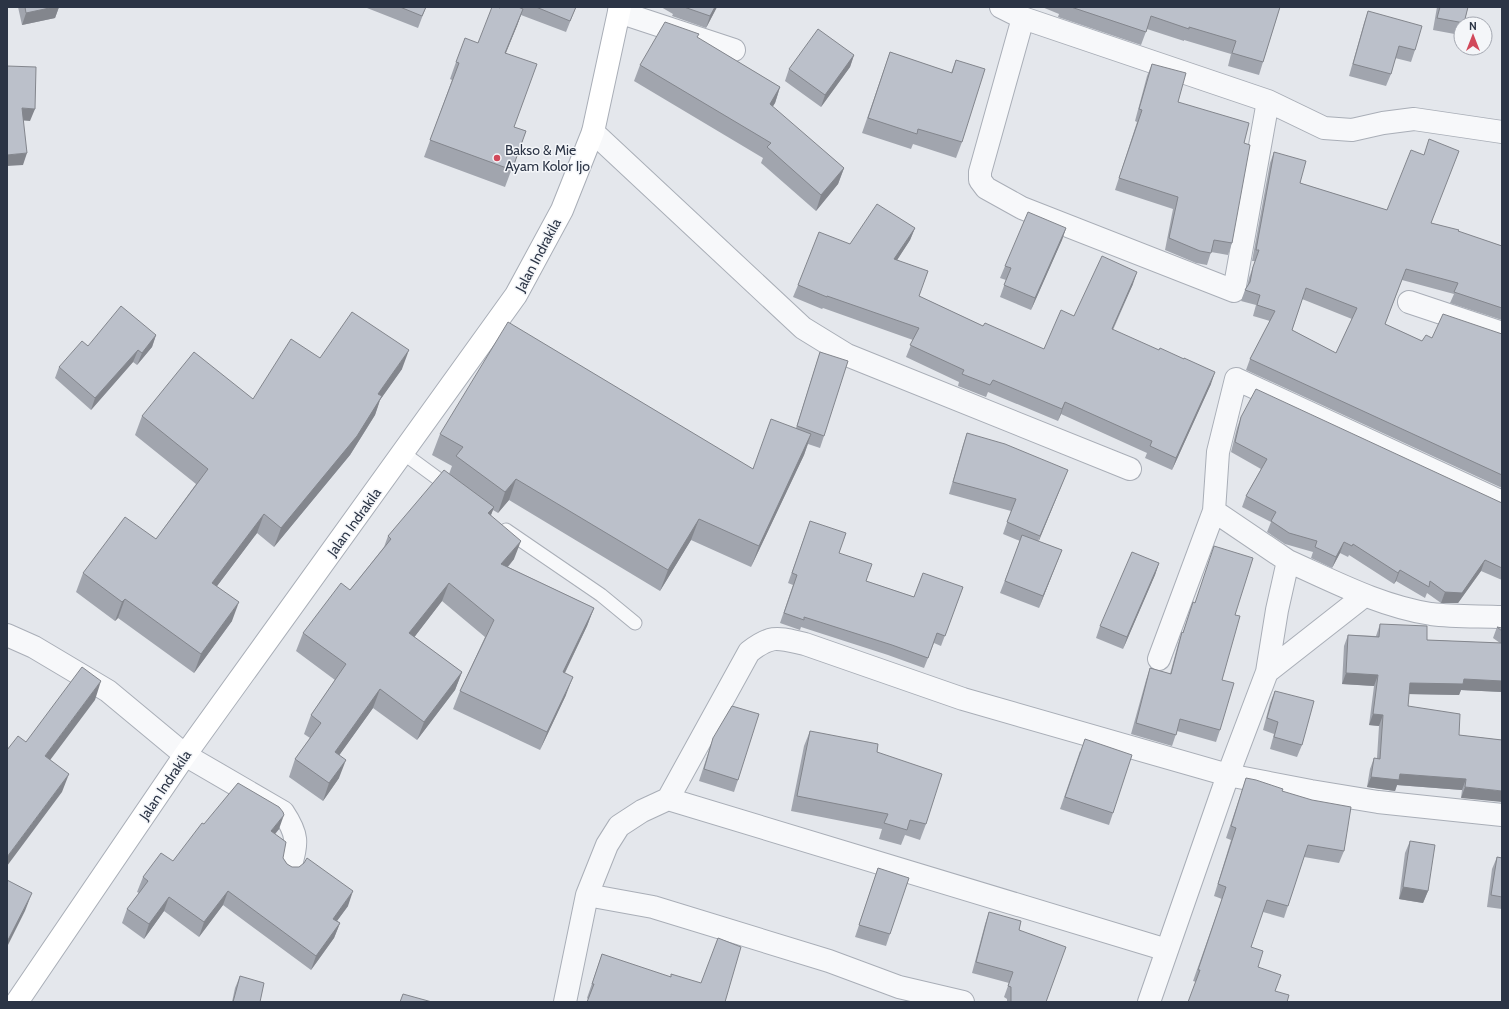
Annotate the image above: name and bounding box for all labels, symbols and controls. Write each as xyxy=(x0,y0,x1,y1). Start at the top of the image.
north arrow xyxy=(1453,16,1493,56)
text: N xyxy=(1469,19,1477,33)
place label: Bakso & Mie Ayam Kolor Ijo xyxy=(505,141,590,175)
marker: Bakso & Mie Ayam Kolor Ijo xyxy=(492,153,502,163)
street label: Jalan Indrakila xyxy=(511,215,565,296)
street label: Jalan Indrakila xyxy=(322,484,385,561)
street label: Jalan Indrakila xyxy=(134,746,195,824)

